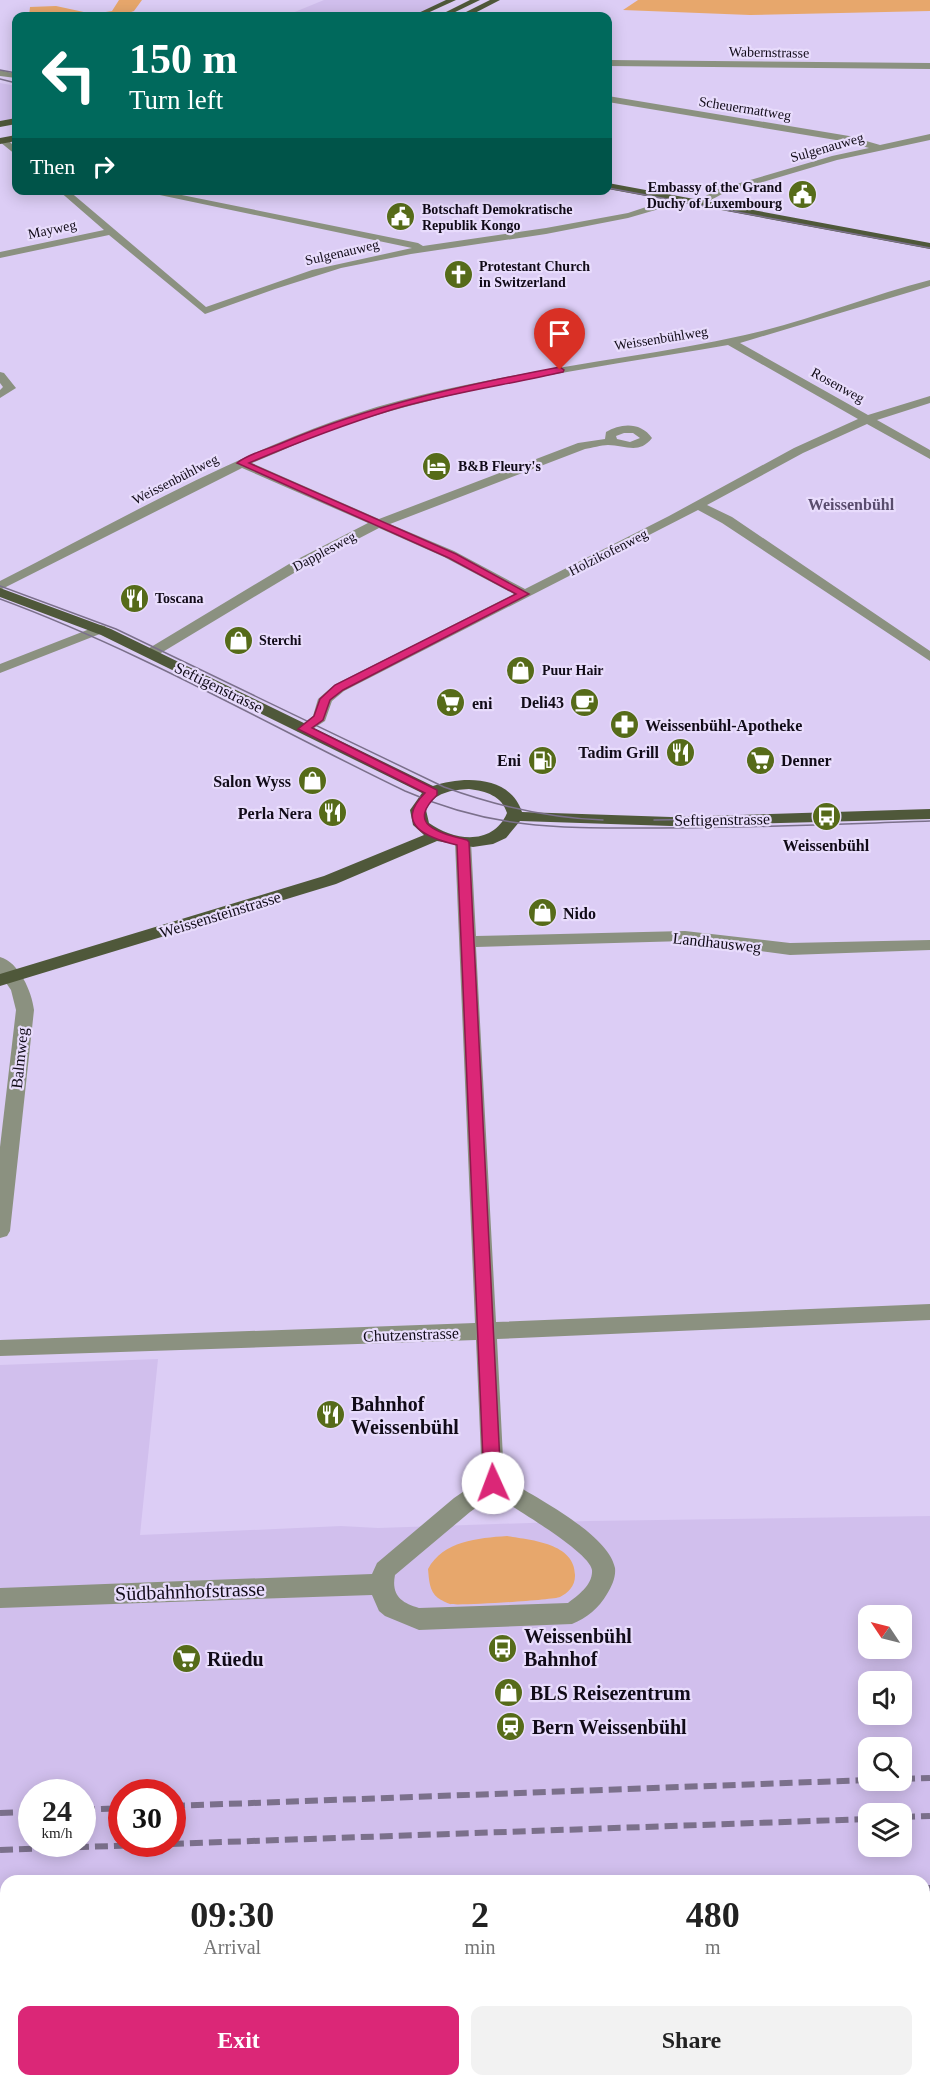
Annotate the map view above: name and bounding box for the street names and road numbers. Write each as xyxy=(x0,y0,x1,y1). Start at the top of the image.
street label: Wabernstrasse xyxy=(729,44,809,61)
street label: Scheuermattweg xyxy=(698,94,792,123)
street label: Sulgenauweg xyxy=(789,130,865,165)
street label: Mayweg xyxy=(27,217,78,242)
street label: Sulgenauweg xyxy=(304,237,381,268)
street label: Weissenbühlweg xyxy=(613,324,709,353)
street label: Rosenweg xyxy=(809,365,867,406)
street label: Weissenbühlweg xyxy=(130,451,221,508)
street label: Holzikofenweg xyxy=(566,526,650,579)
street label: Dapplesweg xyxy=(290,529,358,574)
street label: Seftigenstrasse xyxy=(171,659,266,717)
street label: Seftigenstrasse xyxy=(674,810,770,830)
street label: Weissensteinstrasse xyxy=(158,888,283,941)
street label: Landhausweg xyxy=(672,929,762,957)
street label: Balmweg xyxy=(8,1027,32,1090)
street label: Chutzenstrasse xyxy=(363,1324,459,1345)
street label: Südbahnhofstrasse xyxy=(115,1577,265,1605)

